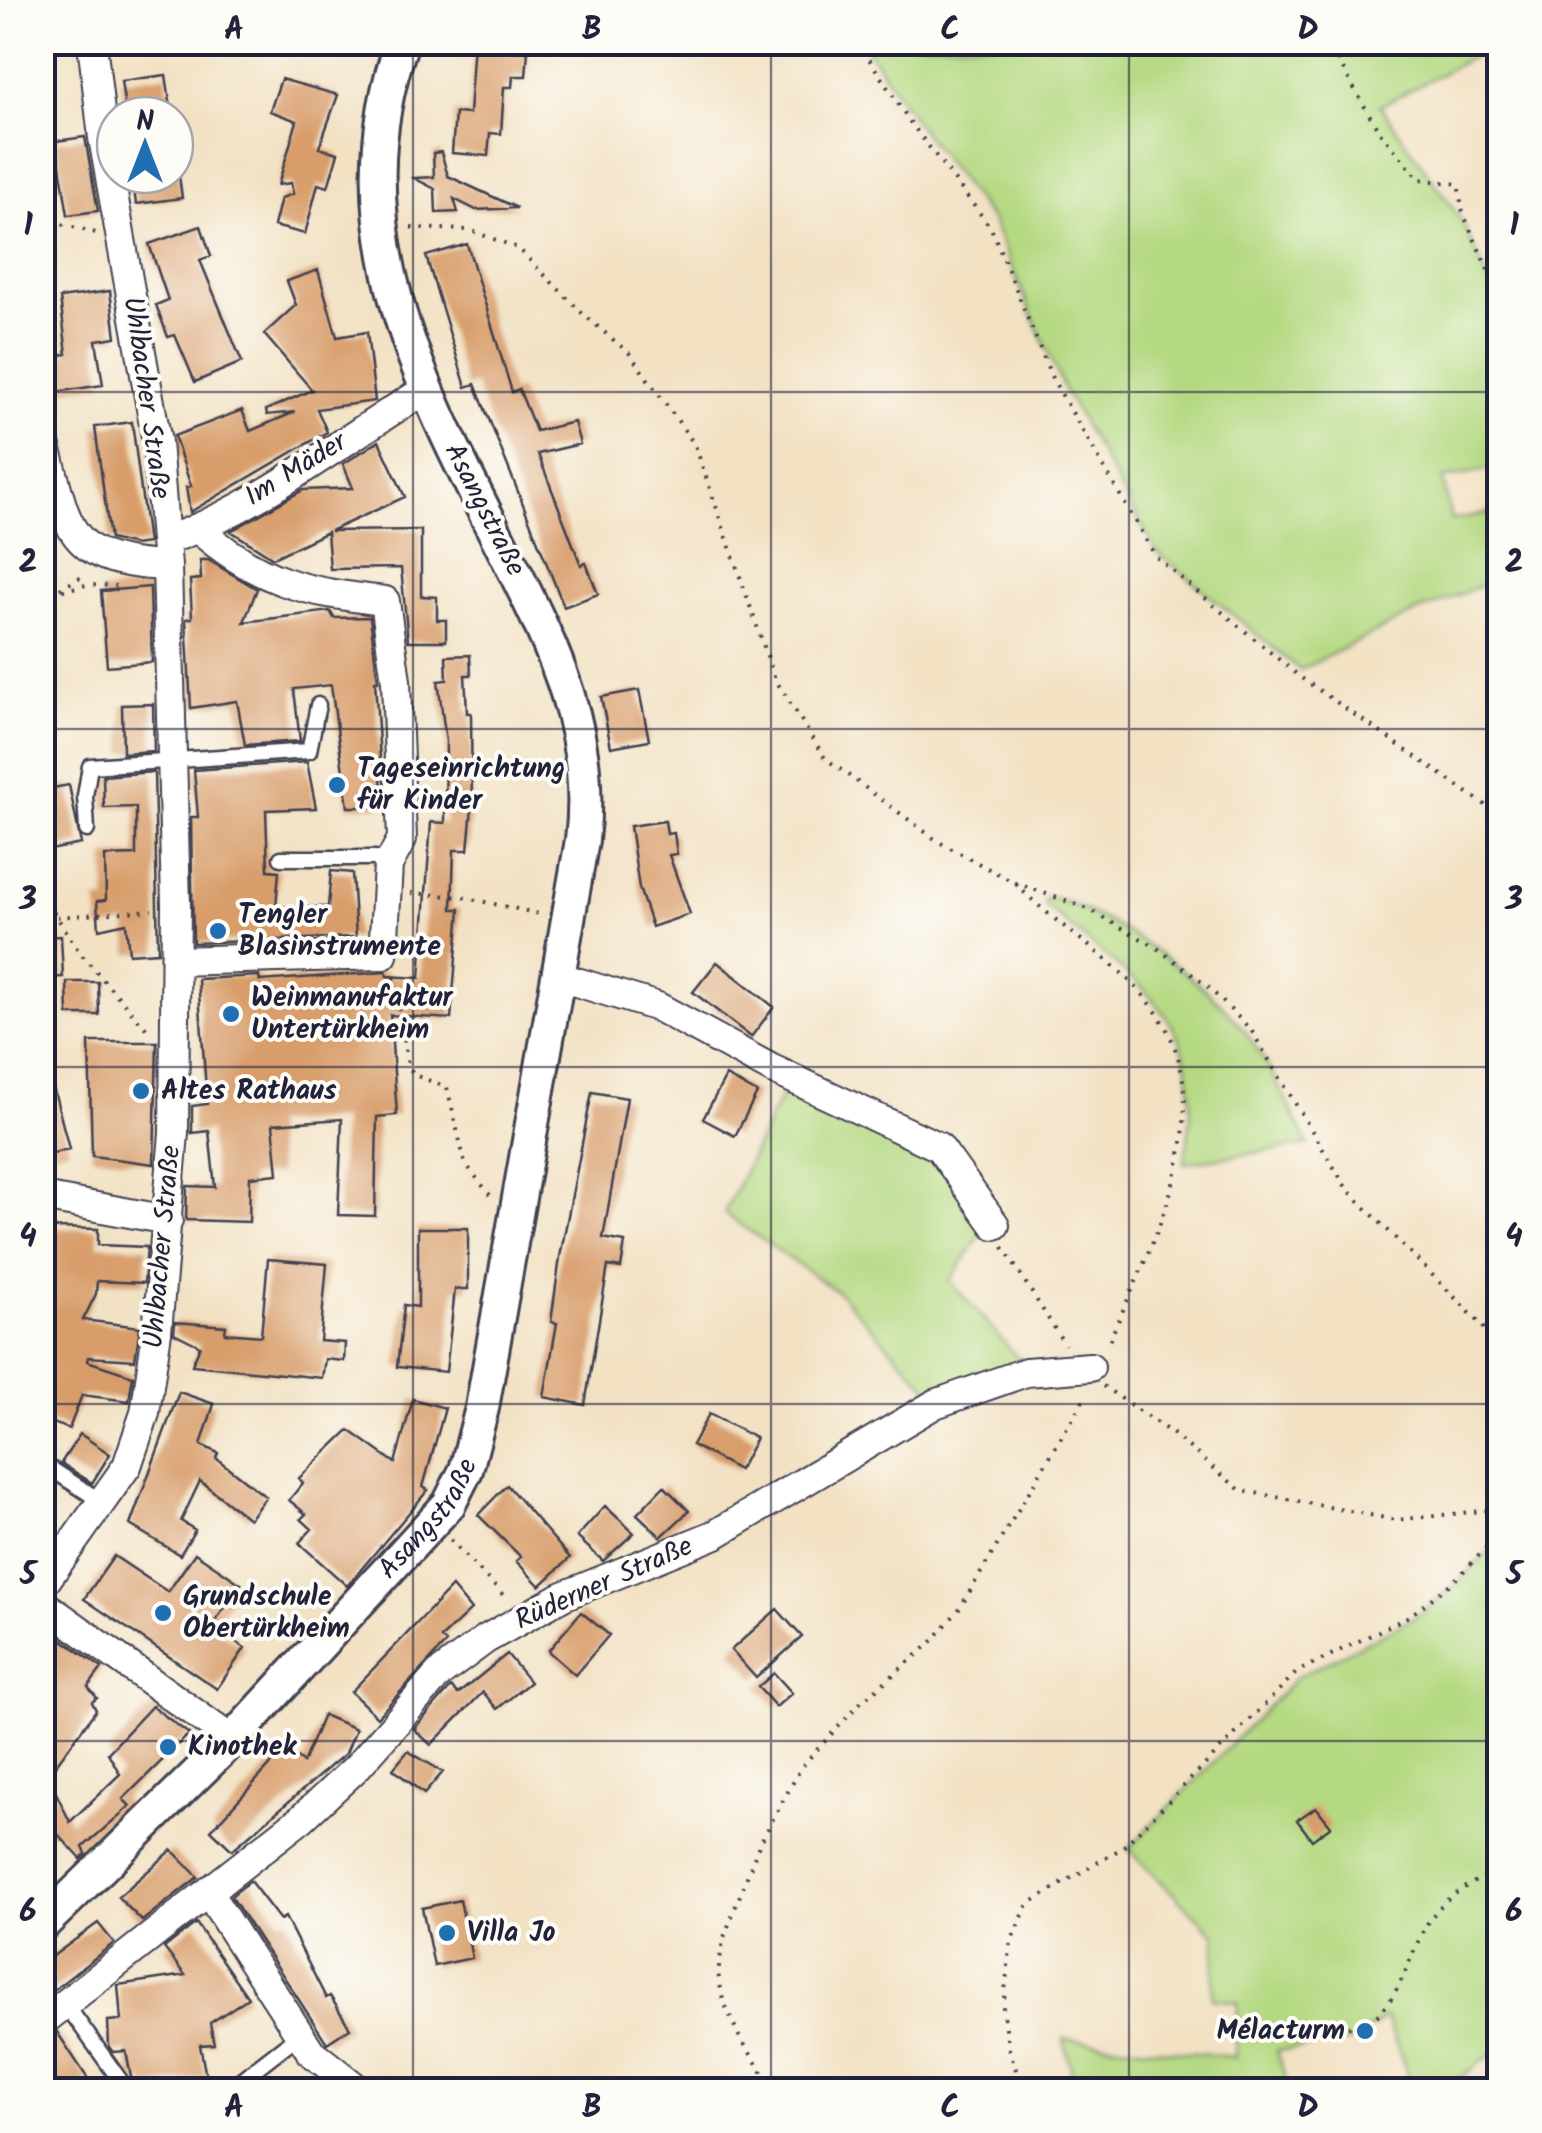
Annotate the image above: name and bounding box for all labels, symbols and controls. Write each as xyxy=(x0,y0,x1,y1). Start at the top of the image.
text: A xyxy=(224,5,244,56)
text: B xyxy=(582,5,602,56)
text: C xyxy=(940,5,960,56)
text: D xyxy=(1297,5,1319,56)
north arrow xyxy=(95,95,195,195)
text: N xyxy=(136,100,154,145)
text: 1 xyxy=(23,201,33,252)
text: 1 xyxy=(1509,201,1519,252)
street label: Uhlbacher Straße xyxy=(110,294,183,503)
street label: Im Mäder xyxy=(236,420,357,519)
street label: Asangstraße xyxy=(431,435,537,585)
text: 2 xyxy=(19,538,37,589)
text: 2 xyxy=(1505,538,1523,589)
place label: Tageseinrichtung für Kinder xyxy=(357,747,565,824)
marker: Tageseinrichtung für Kinder xyxy=(326,774,348,796)
text: 3 xyxy=(18,875,37,926)
text: 3 xyxy=(1504,875,1523,926)
place label: Tengler Blasinstrumente xyxy=(238,893,441,970)
marker: Tengler Blasinstrumente xyxy=(207,920,229,942)
place label: Weinmanufaktur Untertürkheim xyxy=(251,976,454,1053)
marker: Weinmanufaktur Untertürkheim xyxy=(220,1003,242,1025)
place label: Altes Rathaus xyxy=(161,1069,337,1114)
marker: Altes Rathaus xyxy=(130,1080,152,1102)
street label: Uhlbacher Straße xyxy=(132,1143,194,1351)
text: 4 xyxy=(19,1212,37,1263)
text: 4 xyxy=(1505,1212,1523,1263)
street label: Asangstraße xyxy=(367,1454,491,1590)
street label: Rüderner Straße xyxy=(508,1525,701,1643)
text: 5 xyxy=(19,1550,39,1601)
text: 5 xyxy=(1505,1550,1525,1601)
place label: Grundschule Obertürkheim xyxy=(183,1575,350,1652)
marker: Grundschule Obertürkheim xyxy=(152,1602,174,1624)
place label: Kinothek xyxy=(188,1725,297,1770)
marker: Kinothek xyxy=(157,1736,179,1758)
text: 6 xyxy=(19,1887,37,1938)
text: 6 xyxy=(1505,1887,1523,1938)
place label: Villa Jo xyxy=(467,1911,556,1956)
marker: Villa Jo xyxy=(436,1922,458,1944)
place label: Mélacturm xyxy=(1216,2009,1345,2054)
marker: Mélacturm xyxy=(1354,2020,1376,2042)
text: A xyxy=(224,2083,244,2133)
text: B xyxy=(582,2083,602,2133)
text: C xyxy=(940,2083,960,2133)
text: D xyxy=(1297,2083,1319,2133)

